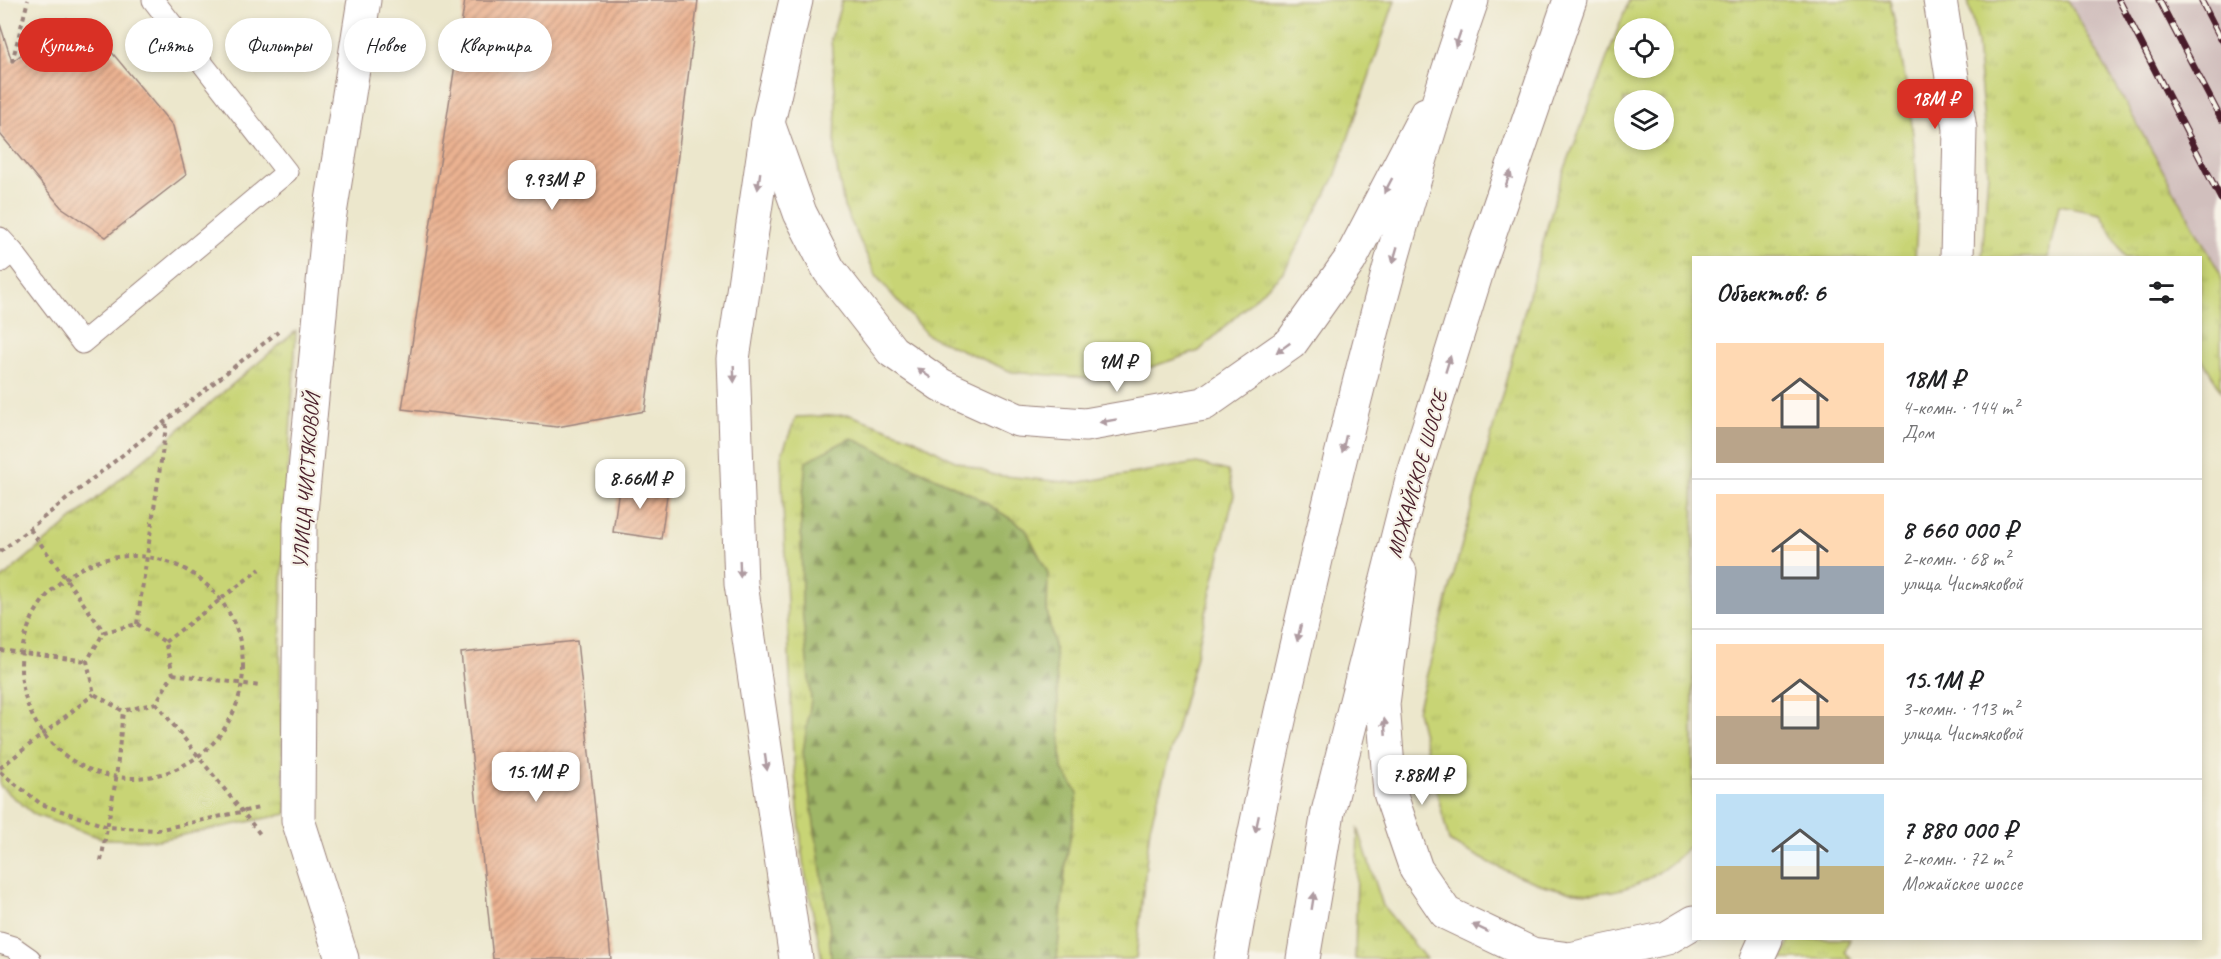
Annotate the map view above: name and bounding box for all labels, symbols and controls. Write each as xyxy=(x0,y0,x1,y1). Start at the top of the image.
chip: Купить xyxy=(18,18,113,72)
chip: Снять xyxy=(125,18,213,72)
chip: Фильтры xyxy=(225,18,332,72)
chip: Новое xyxy=(344,18,426,72)
chip: Квартира xyxy=(438,18,552,72)
map controls xyxy=(1614,18,1674,150)
button: locate xyxy=(1614,18,1674,78)
one-way arrow xyxy=(1453,30,1463,48)
pin: 18M ₽ xyxy=(1893,79,1977,130)
text: 18M ₽ xyxy=(1911,86,1959,111)
button: layers xyxy=(1614,90,1674,150)
pin: 9.93M ₽ xyxy=(497,160,607,211)
text: 9.93M ₽ xyxy=(522,167,582,192)
one-way arrow xyxy=(1504,170,1514,188)
one-way arrow xyxy=(755,171,764,190)
one-way arrow xyxy=(1384,177,1393,194)
one-way arrow xyxy=(1390,247,1399,265)
text: Объектов: 6 xyxy=(1716,276,1825,309)
icon: filters xyxy=(2145,276,2178,309)
pin: 9M ₽ xyxy=(1081,342,1153,393)
one-way arrow xyxy=(1276,342,1291,354)
text: 9M ₽ xyxy=(1098,349,1136,374)
one-way arrow xyxy=(1444,355,1453,373)
text: 18M ₽ xyxy=(1902,362,1964,395)
one-way arrow xyxy=(729,364,738,383)
one-way arrow xyxy=(917,367,933,379)
icon: home xyxy=(1764,367,1836,439)
street label: МОЖАЙСКОЕ ШОССЕ xyxy=(1381,385,1454,561)
street label: УЛИЦА ЧИСТЯКОВОЙ xyxy=(287,389,325,570)
text: 4-комн. · 144 m² xyxy=(1902,395,2019,420)
one-way arrow xyxy=(1098,417,1117,426)
text: Дом xyxy=(1902,420,1934,445)
one-way arrow xyxy=(1338,434,1348,453)
pin: 8.66M ₽ xyxy=(585,459,695,510)
text: 8.66M ₽ xyxy=(609,466,671,491)
text: 8 660 000 ₽ xyxy=(1902,513,2017,546)
icon: home xyxy=(1764,518,1836,590)
text: 2-комн. · 68 m² xyxy=(1902,546,2010,571)
one-way arrow xyxy=(736,559,745,578)
text: улица Чистяковой xyxy=(1902,571,2023,596)
one-way arrow xyxy=(1293,624,1303,643)
text: 15.1M ₽ xyxy=(1902,663,1981,696)
icon: home xyxy=(1764,668,1836,740)
text: 3-комн. · 113 m² xyxy=(1902,696,2019,721)
one-way arrow xyxy=(1380,717,1390,736)
text: улица Чистяковой xyxy=(1902,721,2023,746)
pin: 15.1M ₽ xyxy=(481,752,591,803)
one-way arrow xyxy=(761,753,770,772)
pin: 7.88M ₽ xyxy=(1367,755,1477,806)
text: 15.1M ₽ xyxy=(506,759,566,784)
text: 7.88M ₽ xyxy=(1392,762,1452,787)
text: 7 880 000 ₽ xyxy=(1902,813,2016,846)
one-way arrow xyxy=(1252,815,1261,834)
icon: home xyxy=(1764,818,1836,890)
text: 2-комн. · 72 m² xyxy=(1902,846,2010,871)
text: Можайское шоссе xyxy=(1902,871,2022,896)
one-way arrow xyxy=(1308,892,1317,911)
one-way arrow xyxy=(1471,924,1488,933)

